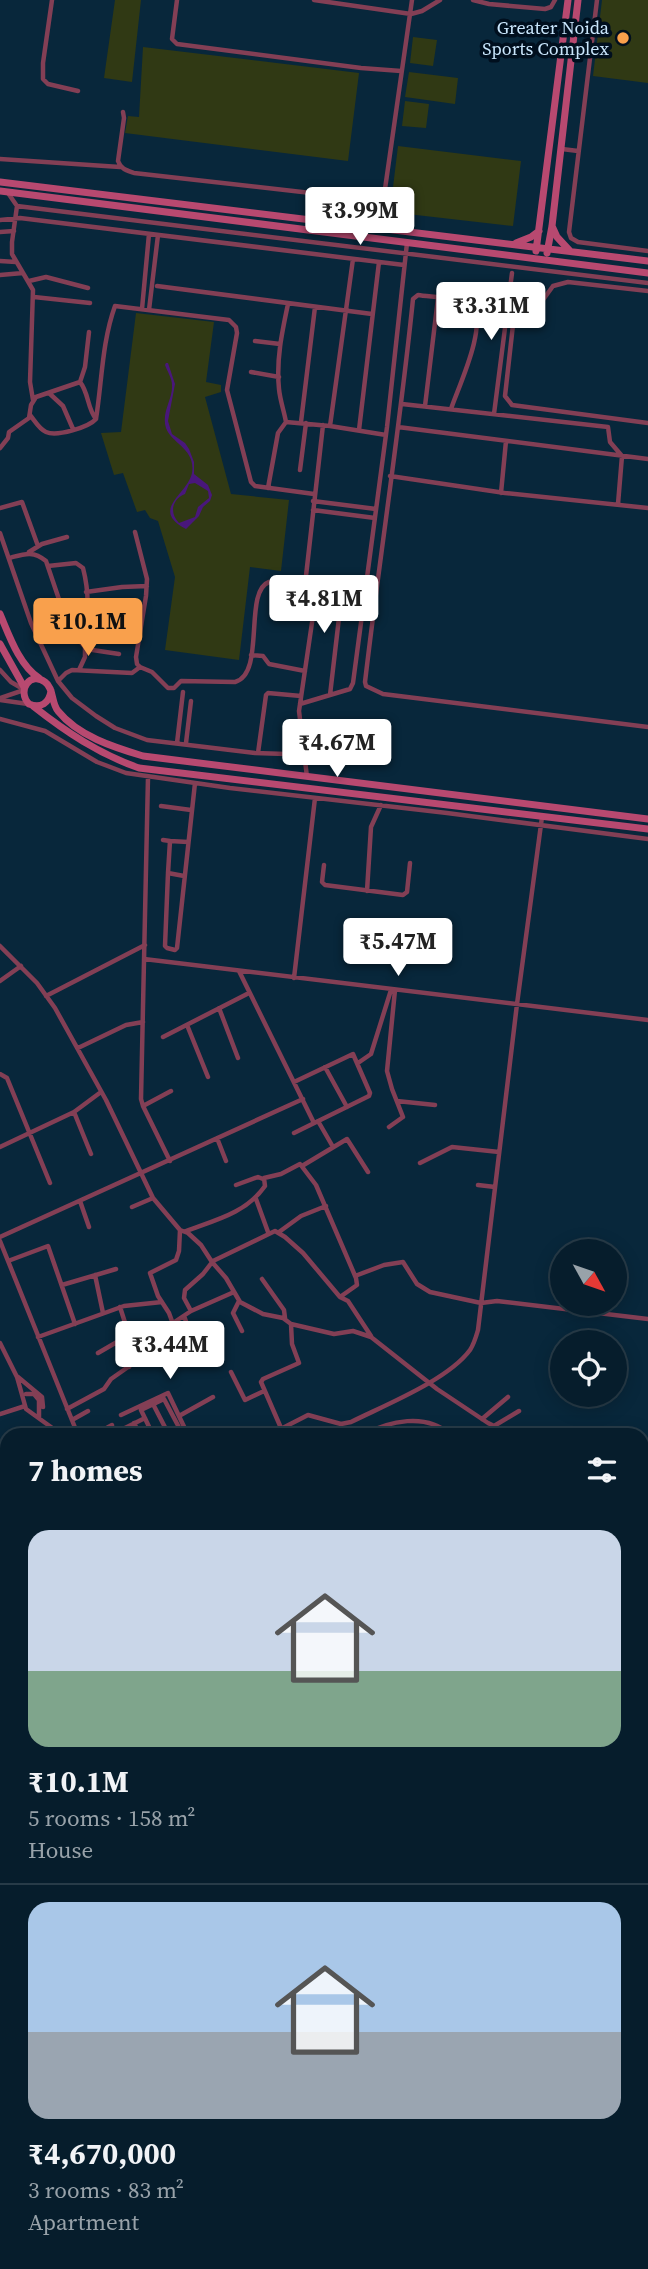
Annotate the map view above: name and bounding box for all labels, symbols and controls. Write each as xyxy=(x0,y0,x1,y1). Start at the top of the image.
place label: Greater Noida Sports Complex xyxy=(482,15,610,61)
marker: Greater Noida Sports Complex xyxy=(615,30,631,46)
pin: ₹3.99M xyxy=(303,188,417,247)
text: ₹3.99M xyxy=(321,194,399,226)
pin: ₹3.31M xyxy=(434,282,548,342)
text: ₹3.31M xyxy=(452,289,530,321)
pin: ₹4.81M xyxy=(267,576,381,635)
text: ₹4.81M xyxy=(285,582,363,614)
pin: ₹10.1M xyxy=(31,598,145,658)
text: ₹10.1M xyxy=(49,605,127,637)
pin: ₹4.67M xyxy=(280,720,394,779)
text: ₹4.67M xyxy=(298,726,376,758)
pin: ₹5.47M xyxy=(341,918,455,978)
text: ₹5.47M xyxy=(359,925,437,957)
north arrow xyxy=(550,1239,626,1316)
map controls xyxy=(550,1239,627,1407)
pin: ₹3.44M xyxy=(113,1322,227,1381)
text: ₹3.44M xyxy=(131,1328,209,1360)
button: locate xyxy=(550,1330,627,1407)
text: 7 homes xyxy=(28,1450,143,1491)
icon: filters xyxy=(583,1451,621,1489)
icon: home xyxy=(262,1575,388,1701)
text: ₹10.1M xyxy=(28,1761,129,1802)
text: 5 rooms · 158 m² xyxy=(28,1802,195,1834)
text: House xyxy=(28,1834,93,1866)
icon: home xyxy=(262,1947,388,2073)
text: ₹4,670,000 xyxy=(28,2133,176,2174)
text: 3 rooms · 83 m² xyxy=(28,2174,184,2206)
text: Apartment xyxy=(28,2206,139,2238)

